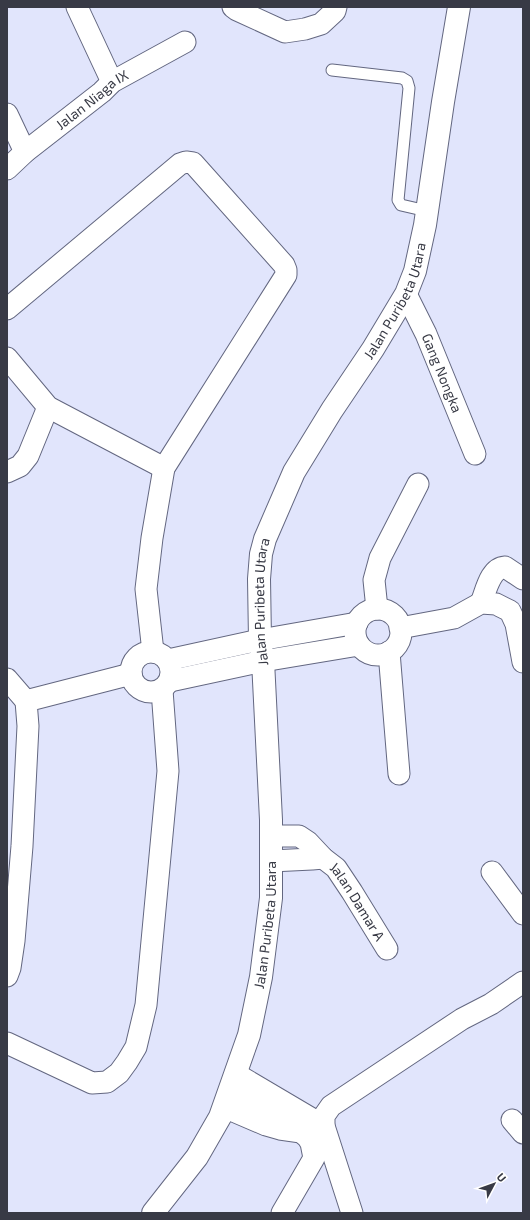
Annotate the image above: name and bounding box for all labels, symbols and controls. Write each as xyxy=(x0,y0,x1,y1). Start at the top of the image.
street label: Jalan Niaga IX xyxy=(52,66,131,133)
street label: Jalan Puribeta Utara xyxy=(360,241,429,362)
street label: Gang Nongka xyxy=(419,331,466,415)
street label: Jalan Puribeta Utara xyxy=(250,536,273,666)
street label: Jalan Damar A xyxy=(327,858,389,944)
street label: Jalan Puribeta Utara xyxy=(250,861,279,990)
north arrow xyxy=(474,1164,514,1204)
text: U xyxy=(495,1170,509,1184)

